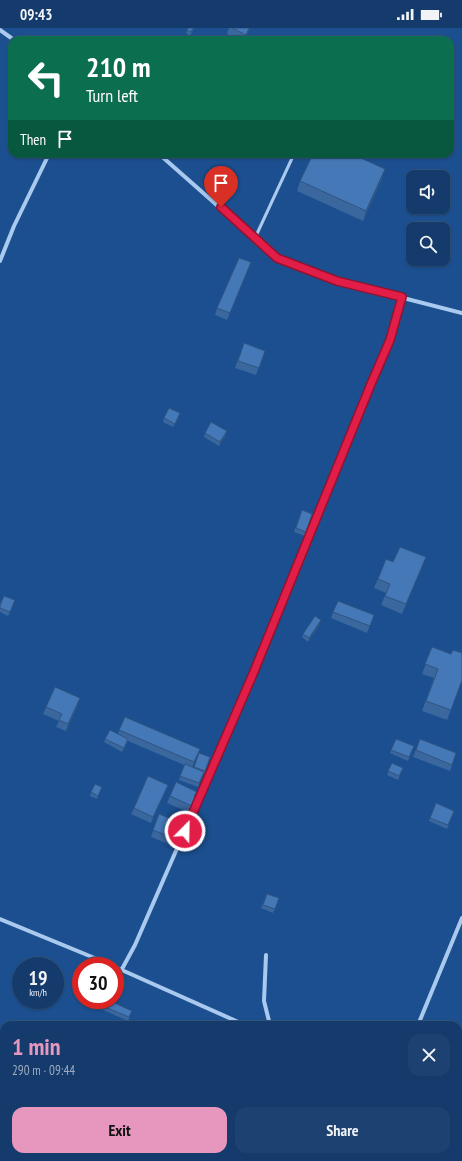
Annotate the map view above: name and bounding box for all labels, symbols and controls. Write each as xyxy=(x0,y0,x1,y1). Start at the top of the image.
text: 09:43 xyxy=(20,5,52,24)
text: 210 m xyxy=(86,48,150,85)
icon: left xyxy=(20,52,72,104)
text: Turn left xyxy=(86,84,138,107)
icon: arrive xyxy=(54,128,76,150)
text: Then xyxy=(20,130,46,149)
pin xyxy=(204,166,238,207)
map controls xyxy=(406,170,450,266)
button: sound xyxy=(406,170,450,214)
icon: arrive xyxy=(210,172,232,194)
button: search xyxy=(406,222,450,266)
position arrow xyxy=(164,810,206,852)
speed limit sign: 30 xyxy=(72,957,124,1009)
text: 19 xyxy=(28,965,48,991)
text: km/h xyxy=(29,986,47,999)
text: 1 min xyxy=(12,1031,60,1062)
button: close xyxy=(408,1034,450,1076)
text: 290 m · 09:44 xyxy=(12,1062,75,1079)
button: Exit xyxy=(12,1107,227,1153)
button: Share xyxy=(235,1107,450,1153)

